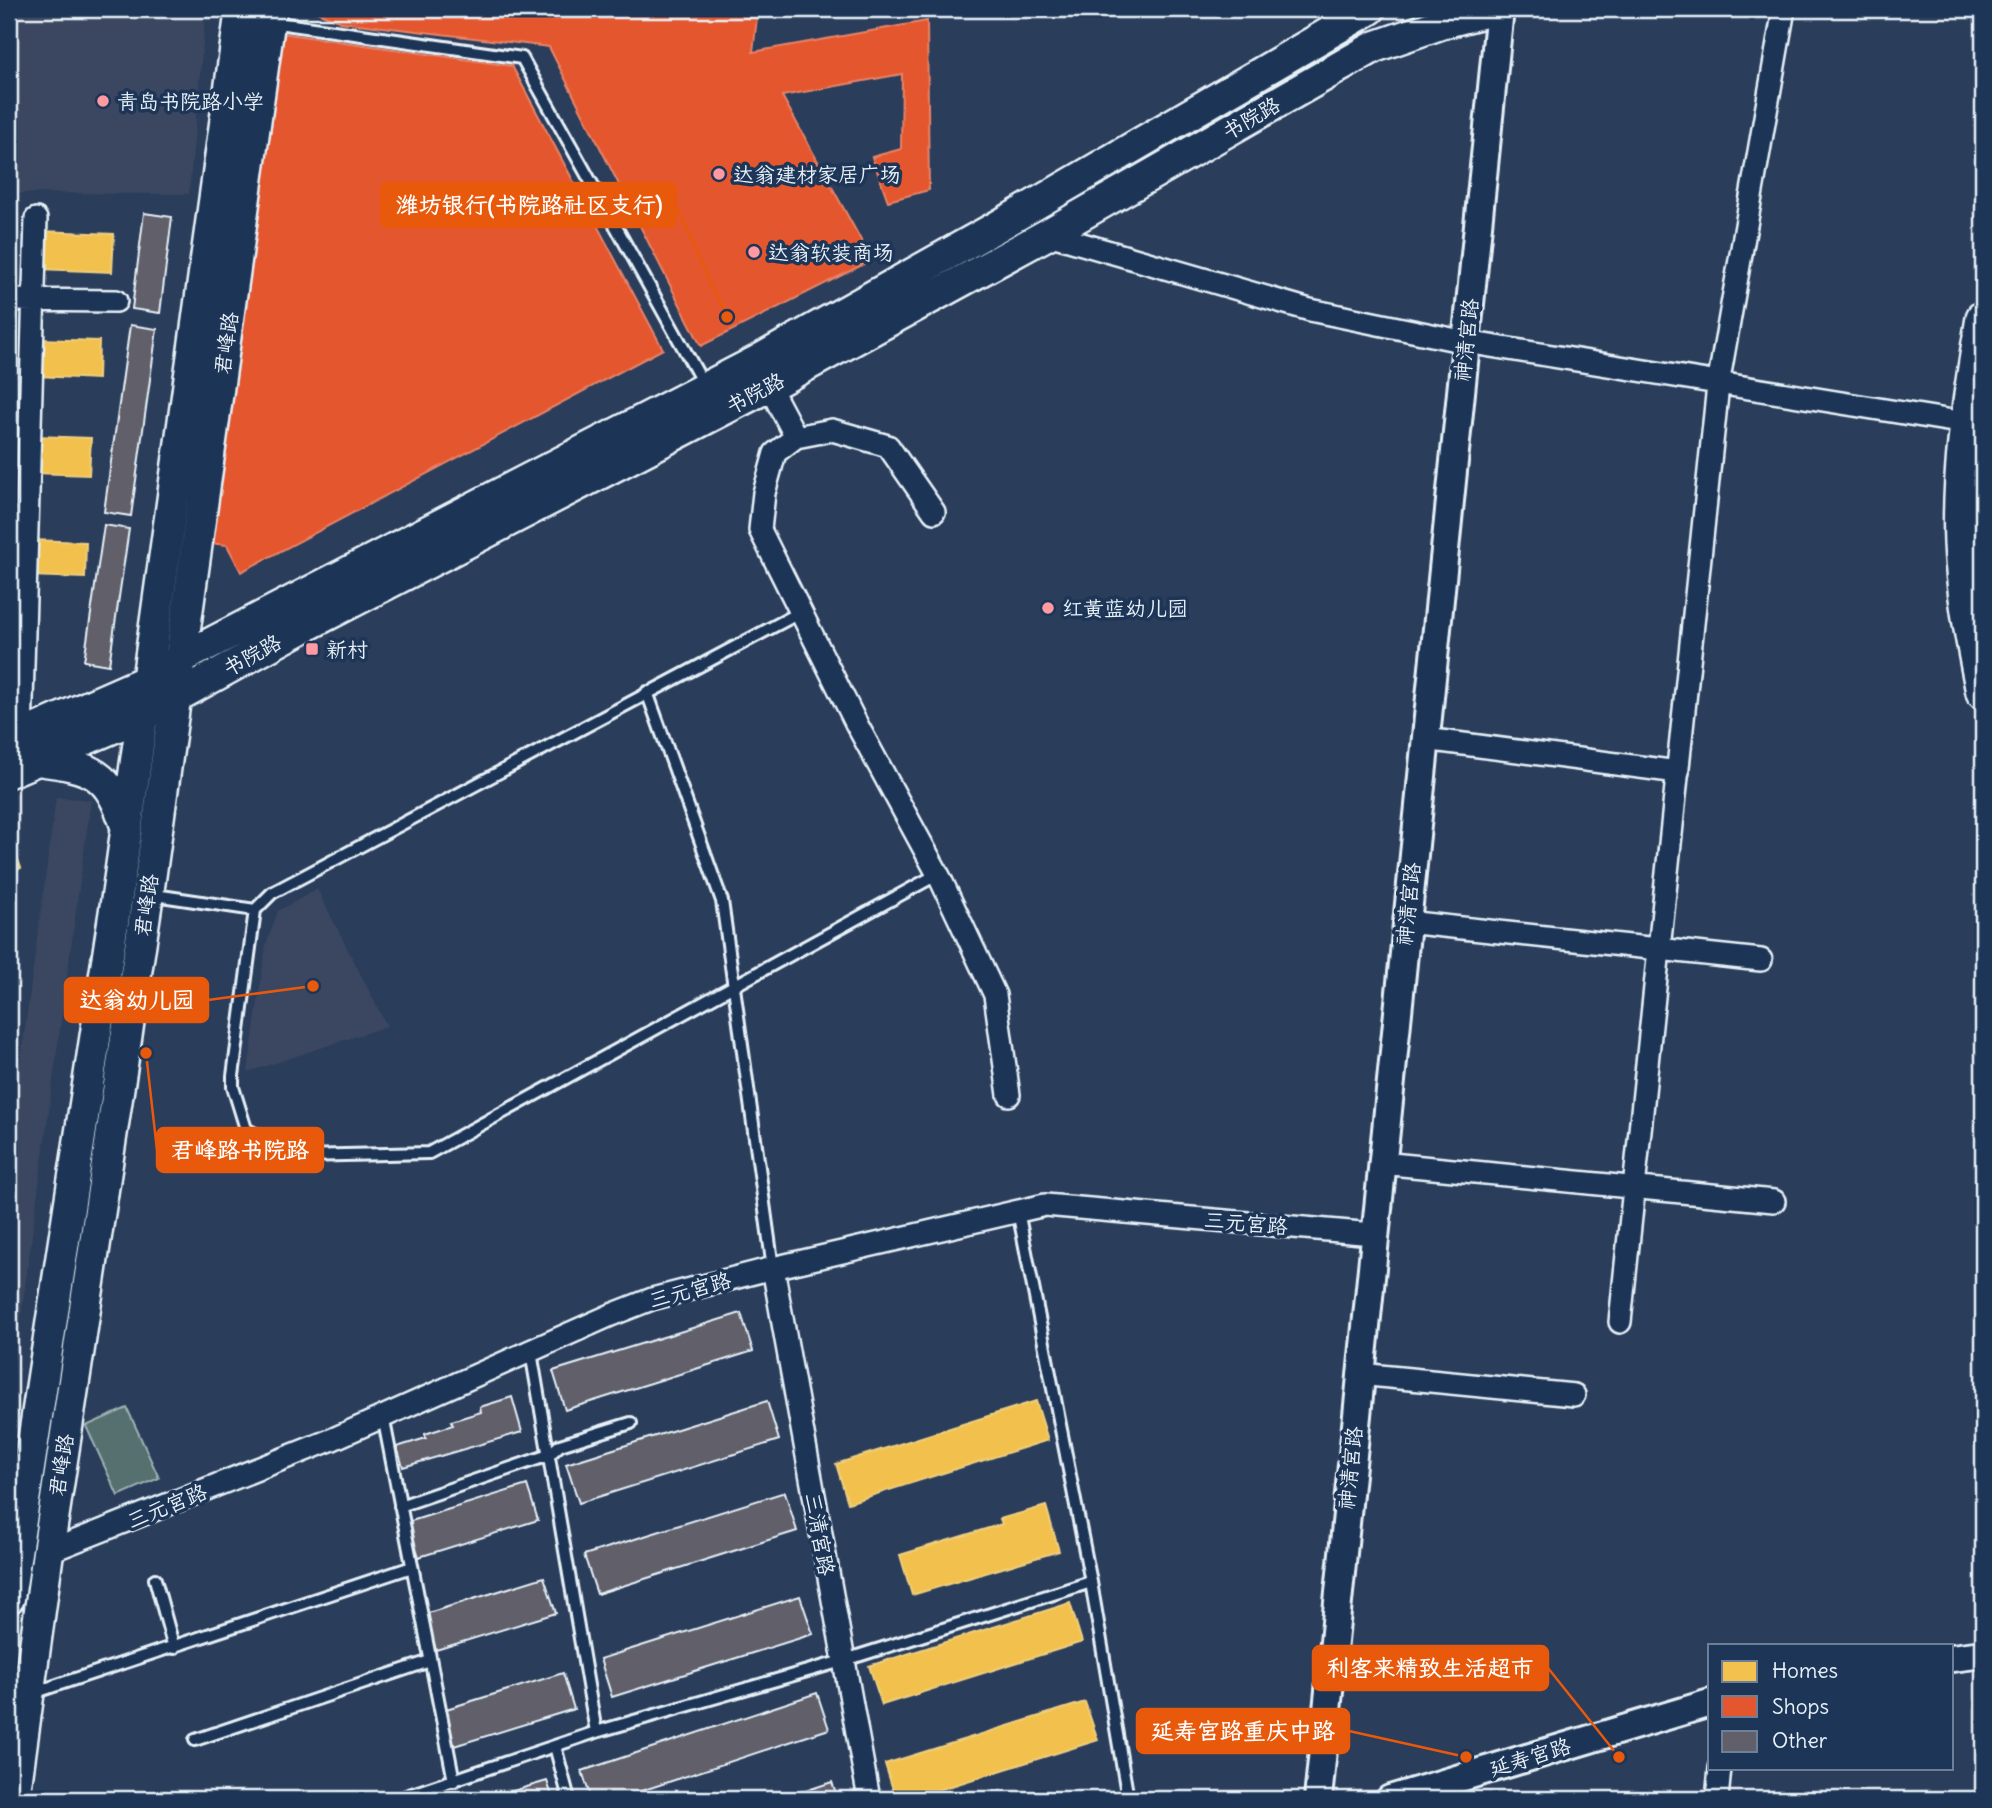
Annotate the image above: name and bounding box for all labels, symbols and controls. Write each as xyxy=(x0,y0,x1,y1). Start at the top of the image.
place label: 青岛书院路小学 xyxy=(117,88,264,115)
street label: 书院路 xyxy=(1217,91,1285,145)
marker: 青岛书院路小学 xyxy=(95,93,111,109)
place label: 达翁建材家居广场 xyxy=(733,161,901,188)
marker: 达翁建材家居广场 xyxy=(711,166,727,182)
callout: 潍坊银行(书院路社区支行) xyxy=(381,183,676,227)
text: 潍坊银行(书院路社区支行) xyxy=(396,190,662,219)
place label: 达翁软装商场 xyxy=(768,239,894,266)
marker: 达翁软装商场 xyxy=(746,244,762,260)
street label: 神清宫路 xyxy=(1448,297,1484,383)
street label: 君峰路 xyxy=(208,310,244,376)
street label: 书院路 xyxy=(721,366,789,420)
place label: 红黄蓝幼儿园 xyxy=(1062,595,1188,622)
marker: 红黄蓝幼儿园 xyxy=(1040,600,1056,616)
street label: 书院路 xyxy=(218,628,286,682)
place label: 新村 xyxy=(326,636,368,663)
marker: 新村 xyxy=(304,641,320,657)
street label: 神清宫路 xyxy=(1390,861,1426,947)
street label: 君峰路 xyxy=(128,872,164,938)
callout: 达翁幼儿园 xyxy=(65,978,208,1022)
text: 达翁幼儿园 xyxy=(80,985,195,1014)
callout: 君峰路书院路 xyxy=(157,1128,323,1172)
text: 君峰路书院路 xyxy=(171,1135,309,1164)
street label: 三元宫路 xyxy=(1203,1206,1289,1240)
street label: 三元宫路 xyxy=(646,1266,734,1314)
street label: 神清宫路 xyxy=(1332,1425,1368,1511)
street label: 君峰路 xyxy=(43,1432,79,1498)
street label: 三元宫路 xyxy=(123,1478,211,1534)
street label: 三清宫路 xyxy=(799,1490,841,1578)
legend xyxy=(1708,1644,1954,1770)
callout: 利客来精致生活超市 xyxy=(1313,1646,1548,1690)
text: 利客来精致生活超市 xyxy=(1327,1653,1534,1682)
text: Homes xyxy=(1772,1657,1838,1684)
text: Shops xyxy=(1772,1693,1829,1720)
callout: 延寿宫路重庆中路 xyxy=(1137,1709,1349,1753)
text: 延寿宫路重庆中路 xyxy=(1151,1716,1335,1745)
text: Other xyxy=(1772,1727,1828,1754)
street label: 延寿宫路 xyxy=(1486,1732,1574,1782)

